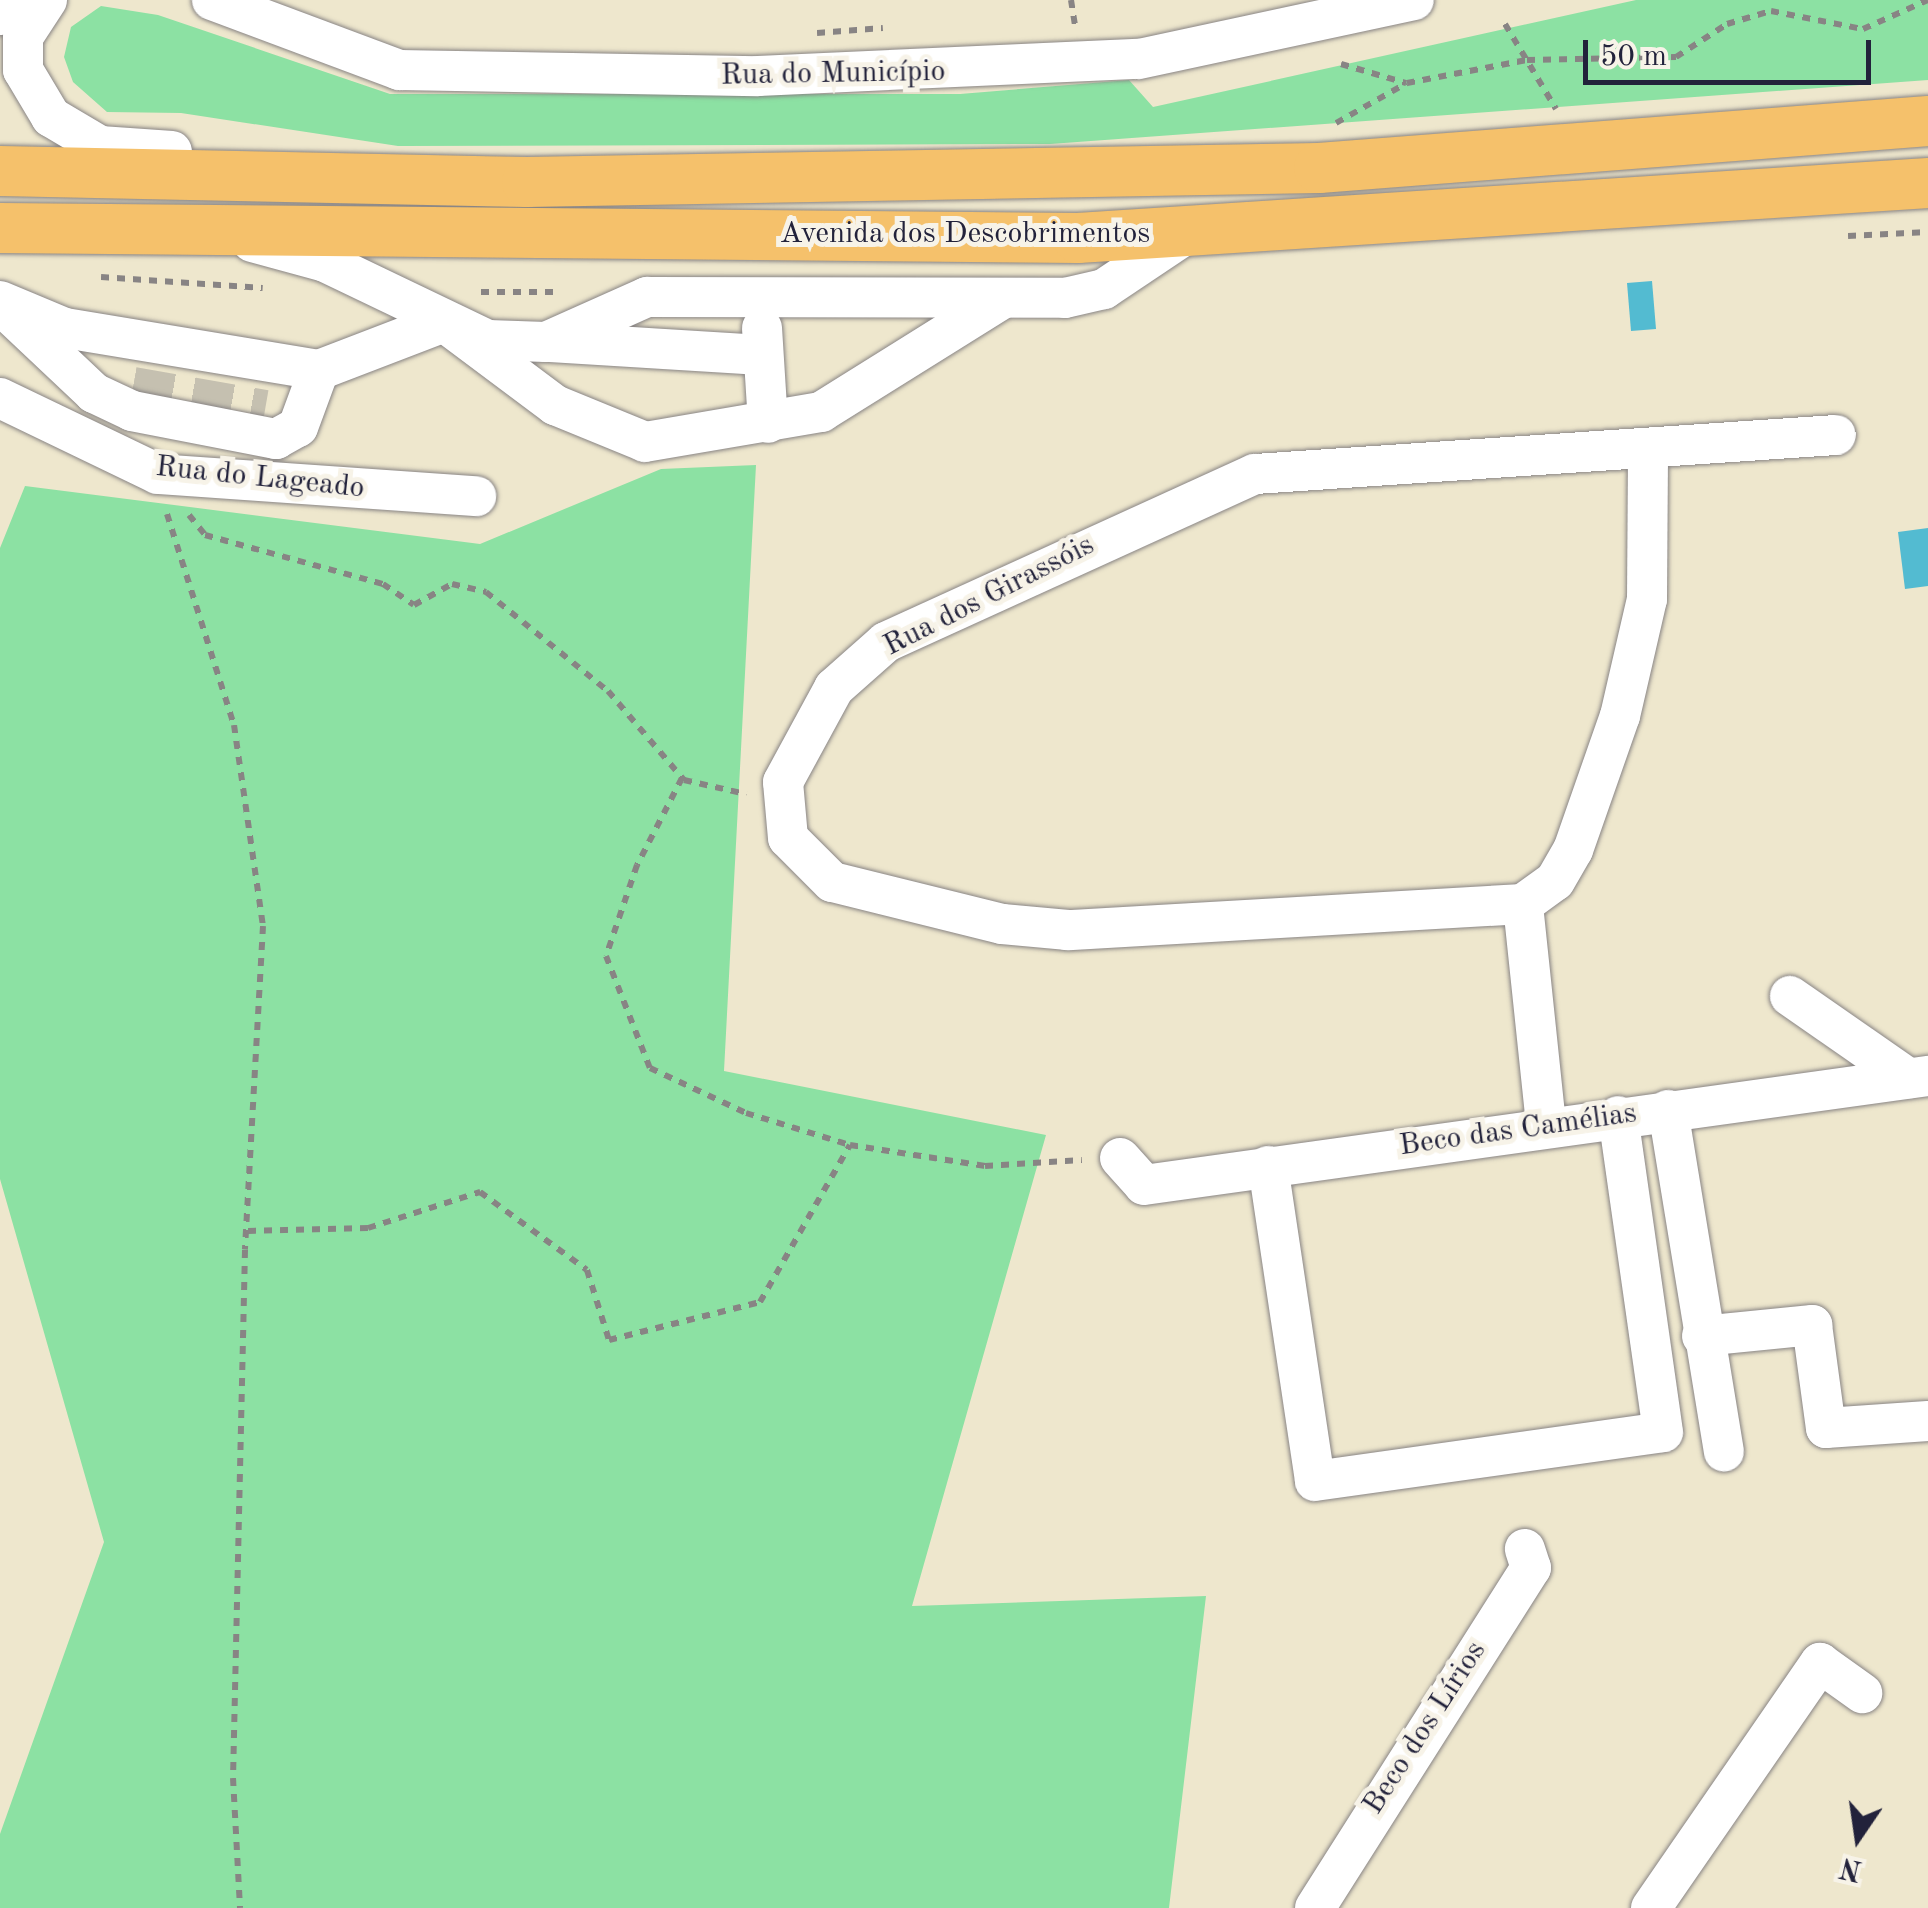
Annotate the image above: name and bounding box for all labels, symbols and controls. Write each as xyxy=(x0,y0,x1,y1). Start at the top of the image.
scale bar xyxy=(1588,20,1876,82)
text: 50 m xyxy=(1600,42,1667,72)
street label: Rua do Município xyxy=(720,54,946,94)
street label: Avenida dos Descobrimentos xyxy=(780,216,1150,252)
street label: Rua do Lageado xyxy=(154,449,366,507)
street label: Rua dos Girassóis xyxy=(878,527,1100,665)
street label: Beco das Camélias xyxy=(1397,1096,1639,1164)
street label: Beco dos Lírios xyxy=(1356,1635,1494,1821)
north arrow xyxy=(1808,1788,1908,1888)
text: N xyxy=(1838,1851,1865,1883)

